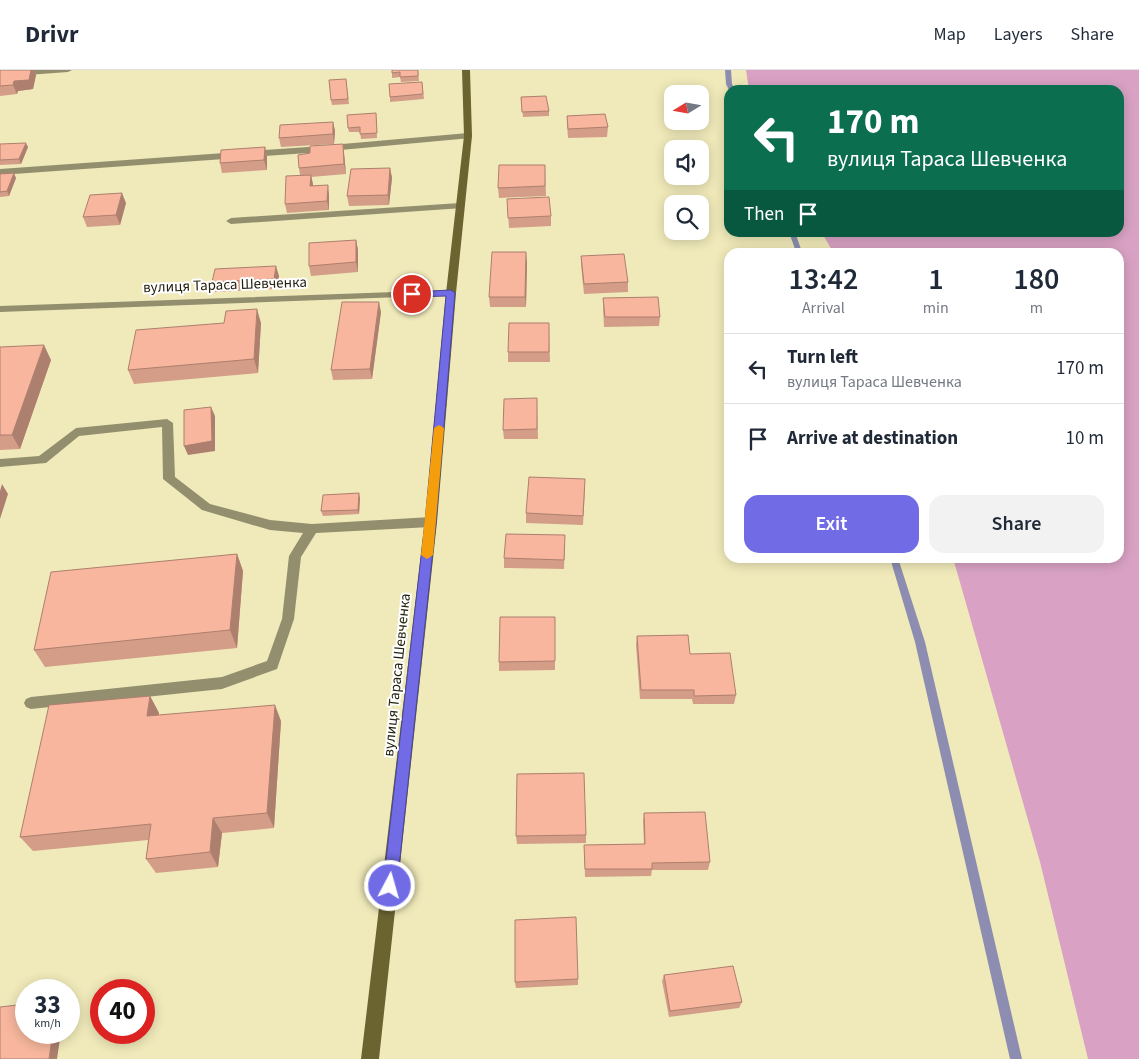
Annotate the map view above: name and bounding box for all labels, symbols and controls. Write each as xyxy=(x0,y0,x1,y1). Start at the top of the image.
text: Drivr xyxy=(25,17,79,52)
text: Map xyxy=(934,22,966,47)
text: Layers xyxy=(994,22,1043,47)
text: Share xyxy=(1071,22,1114,47)
north arrow xyxy=(664,85,709,130)
map controls xyxy=(664,85,709,240)
text: 170 m xyxy=(827,97,919,147)
icon: left xyxy=(744,105,809,170)
button: sound xyxy=(664,140,709,185)
text: вулиця Тараса Шевченка xyxy=(827,143,1067,175)
button: search xyxy=(664,195,709,240)
icon: arrive xyxy=(794,200,822,228)
text: Then xyxy=(744,201,784,228)
text: 13:42 xyxy=(789,258,858,301)
text: 1 xyxy=(928,258,944,301)
text: 180 xyxy=(1013,258,1059,301)
street label: вулиця Тараса Шевченка xyxy=(143,272,307,298)
pin xyxy=(391,273,433,315)
icon: arrive xyxy=(398,280,426,308)
text: Arrival xyxy=(802,297,845,319)
text: min xyxy=(923,297,949,319)
text: m xyxy=(1030,297,1043,319)
text: Turn left xyxy=(787,344,858,371)
icon: left xyxy=(744,355,772,383)
text: 170 m xyxy=(1056,355,1104,382)
text: вулиця Тараса Шевченка xyxy=(787,371,962,393)
icon: arrive xyxy=(744,425,772,453)
text: Arrive at destination xyxy=(787,425,958,452)
text: 10 m xyxy=(1066,425,1104,452)
button: Exit xyxy=(744,495,919,553)
button: Share xyxy=(929,495,1104,553)
street label: вулиця Тараса Шевченка xyxy=(378,592,416,758)
position arrow xyxy=(363,859,415,911)
speed limit sign: 40 xyxy=(90,979,155,1044)
text: 33 xyxy=(34,987,61,1023)
text: km/h xyxy=(34,1015,61,1032)

